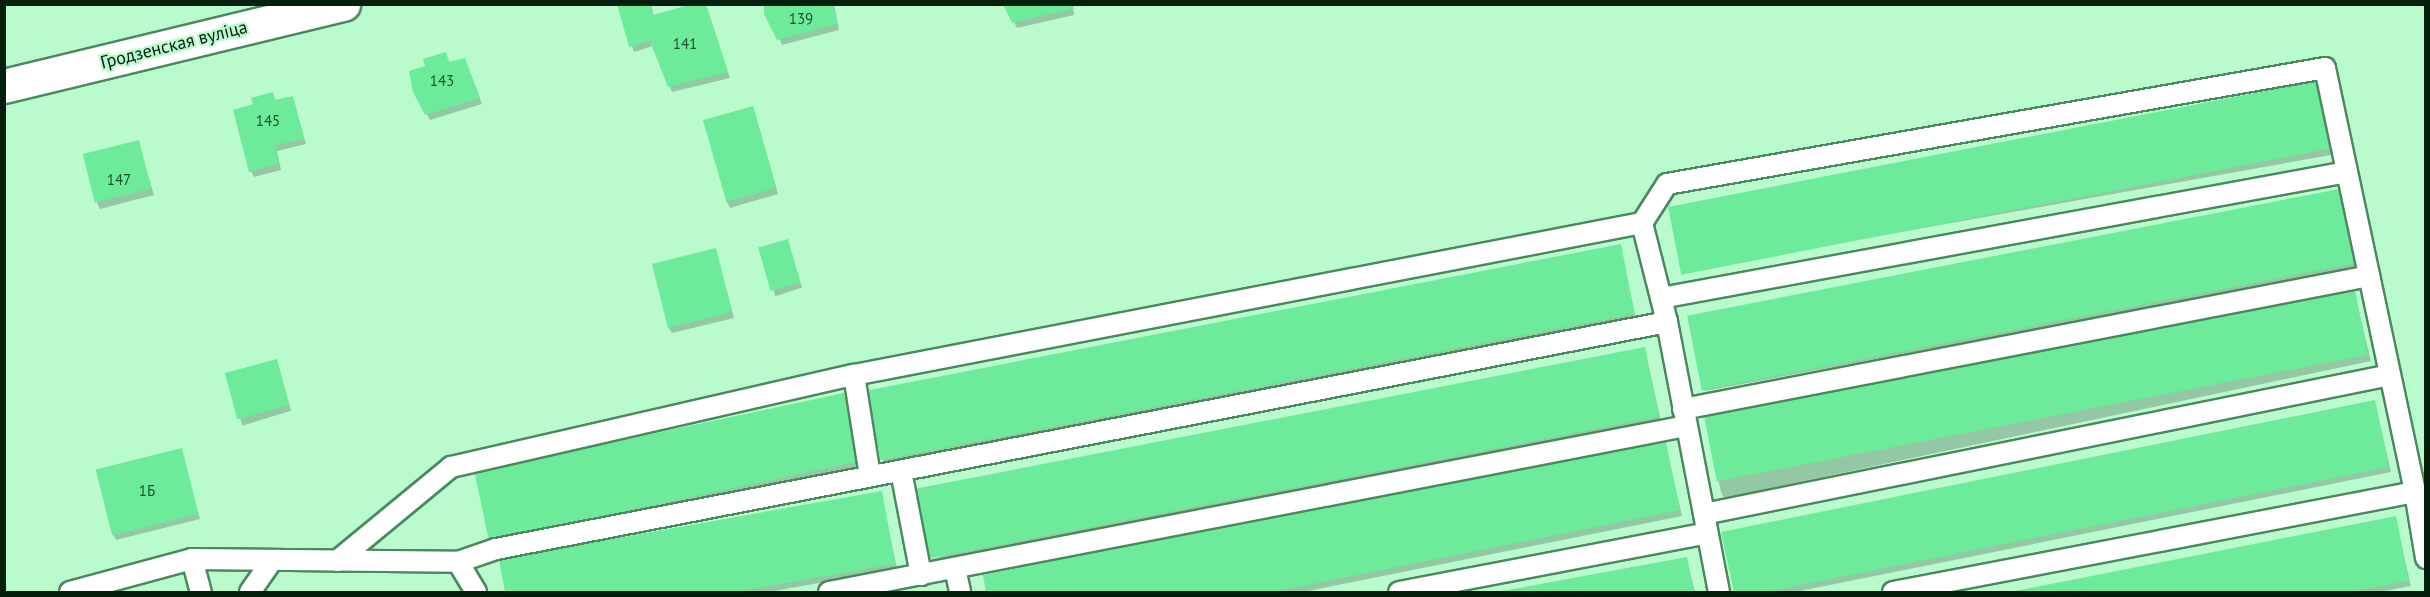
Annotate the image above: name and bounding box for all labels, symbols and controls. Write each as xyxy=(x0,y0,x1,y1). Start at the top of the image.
house number: 139 xyxy=(789,10,813,28)
street label: Гродзенская вуліца xyxy=(98,16,250,74)
house number: 141 xyxy=(673,35,697,53)
house number: 143 xyxy=(430,72,454,90)
house number: 145 xyxy=(256,112,280,130)
house number: 147 xyxy=(107,171,131,189)
house number: 1Б xyxy=(139,482,155,500)

